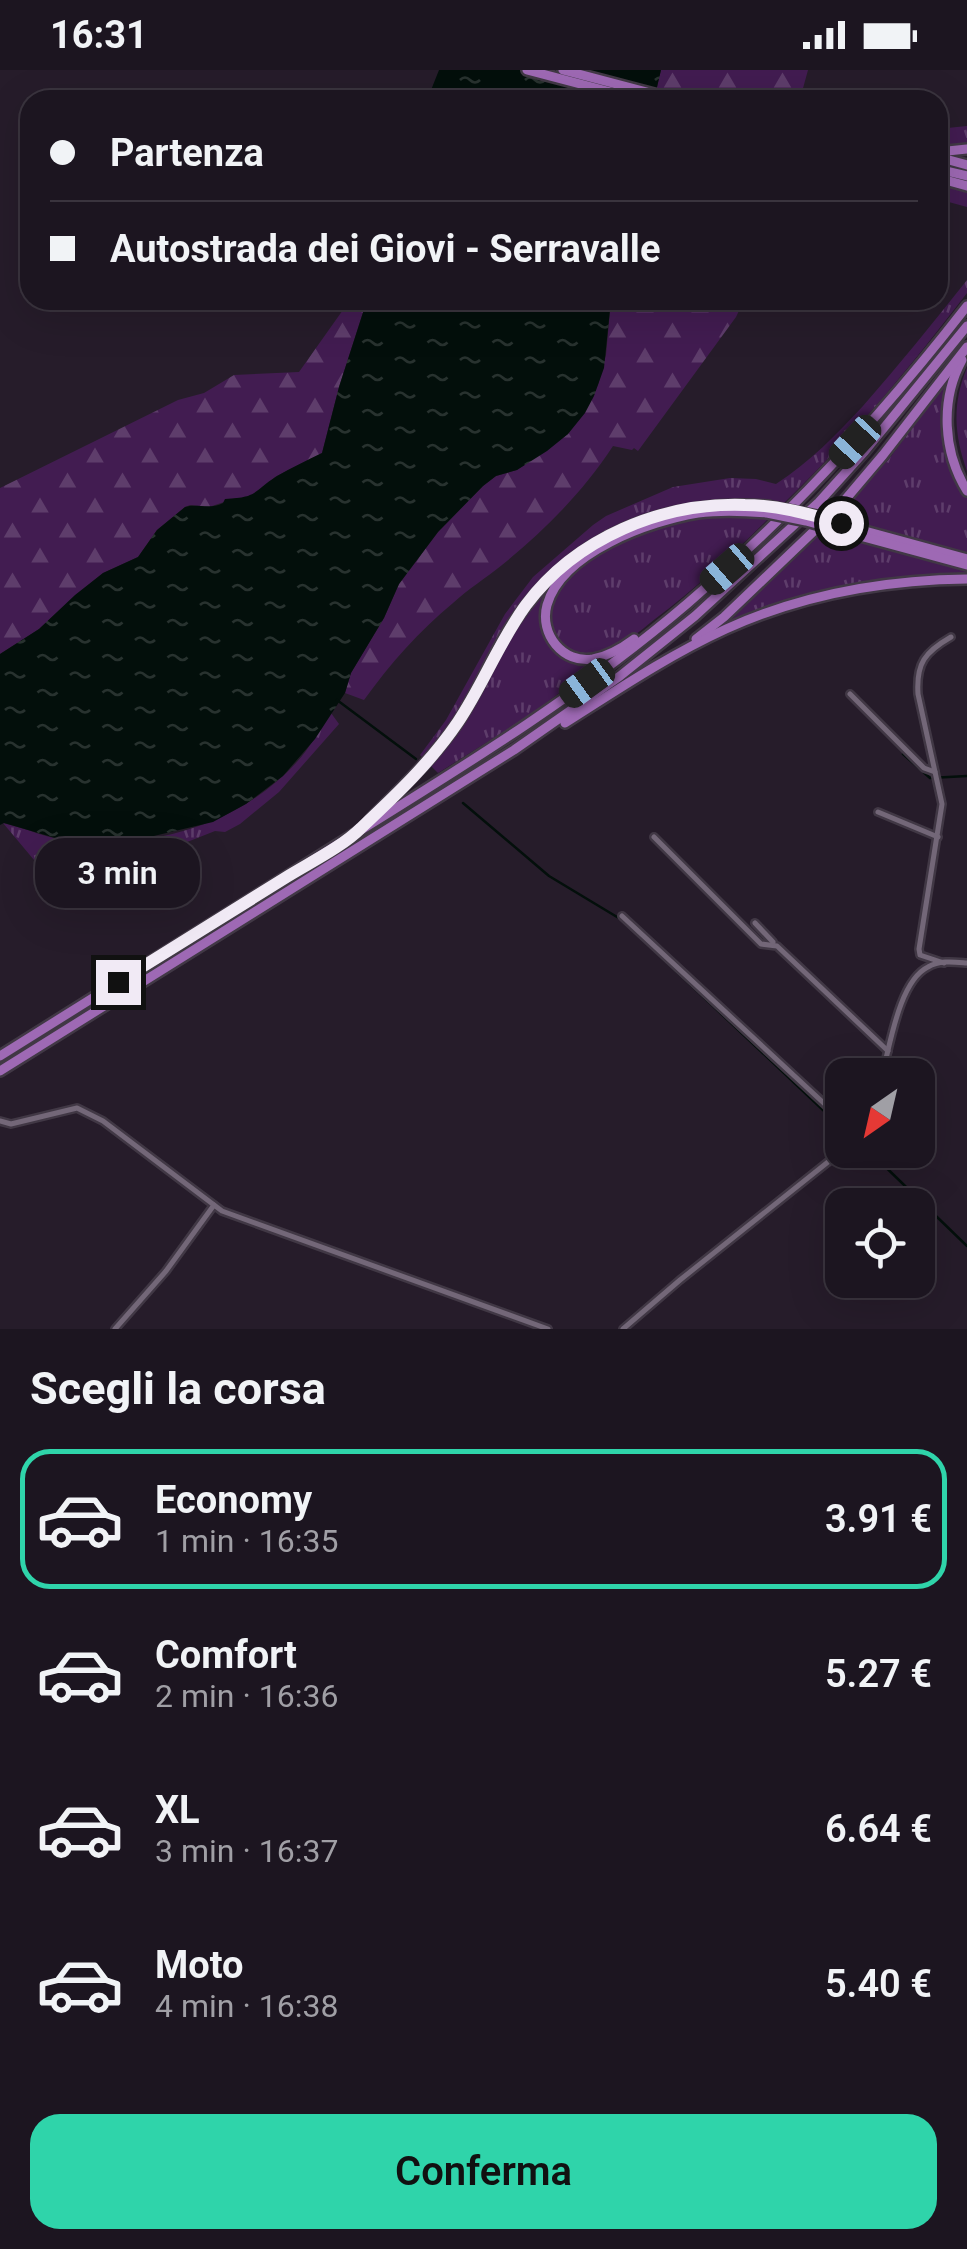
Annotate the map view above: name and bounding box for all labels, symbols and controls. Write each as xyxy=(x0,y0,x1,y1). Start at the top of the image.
text: 16:31 xyxy=(50,13,148,57)
text: Partenza xyxy=(110,131,264,175)
text: Autostrada dei Giovi - Serravalle xyxy=(110,227,660,271)
car xyxy=(824,410,886,474)
route start xyxy=(819,501,864,546)
car xyxy=(695,538,759,600)
car xyxy=(554,653,620,713)
callout: 3 min xyxy=(36,837,200,907)
text: 3 min xyxy=(77,854,158,892)
route end xyxy=(96,960,141,1005)
north arrow xyxy=(825,1058,935,1168)
map controls xyxy=(825,1058,935,1298)
button: locate xyxy=(825,1188,935,1298)
text: Scegli la corsa xyxy=(30,1362,326,1415)
icon: car xyxy=(35,1474,125,1564)
text: Economy xyxy=(155,1478,312,1522)
text: 3.91 € xyxy=(825,1497,932,1541)
text: 1 min · 16:35 xyxy=(155,1522,338,1560)
icon: car xyxy=(35,1629,125,1719)
text: Comfort xyxy=(155,1633,297,1677)
text: 5.27 € xyxy=(825,1652,932,1696)
text: 2 min · 16:36 xyxy=(155,1677,338,1715)
icon: car xyxy=(35,1784,125,1874)
text: XL xyxy=(155,1788,200,1832)
text: 6.64 € xyxy=(825,1807,932,1851)
text: 3 min · 16:37 xyxy=(155,1832,338,1870)
icon: car xyxy=(35,1939,125,2029)
text: Moto xyxy=(155,1943,244,1987)
text: 5.40 € xyxy=(825,1962,932,2006)
text: 4 min · 16:38 xyxy=(155,1987,338,2025)
button: Conferma xyxy=(30,2114,937,2229)

